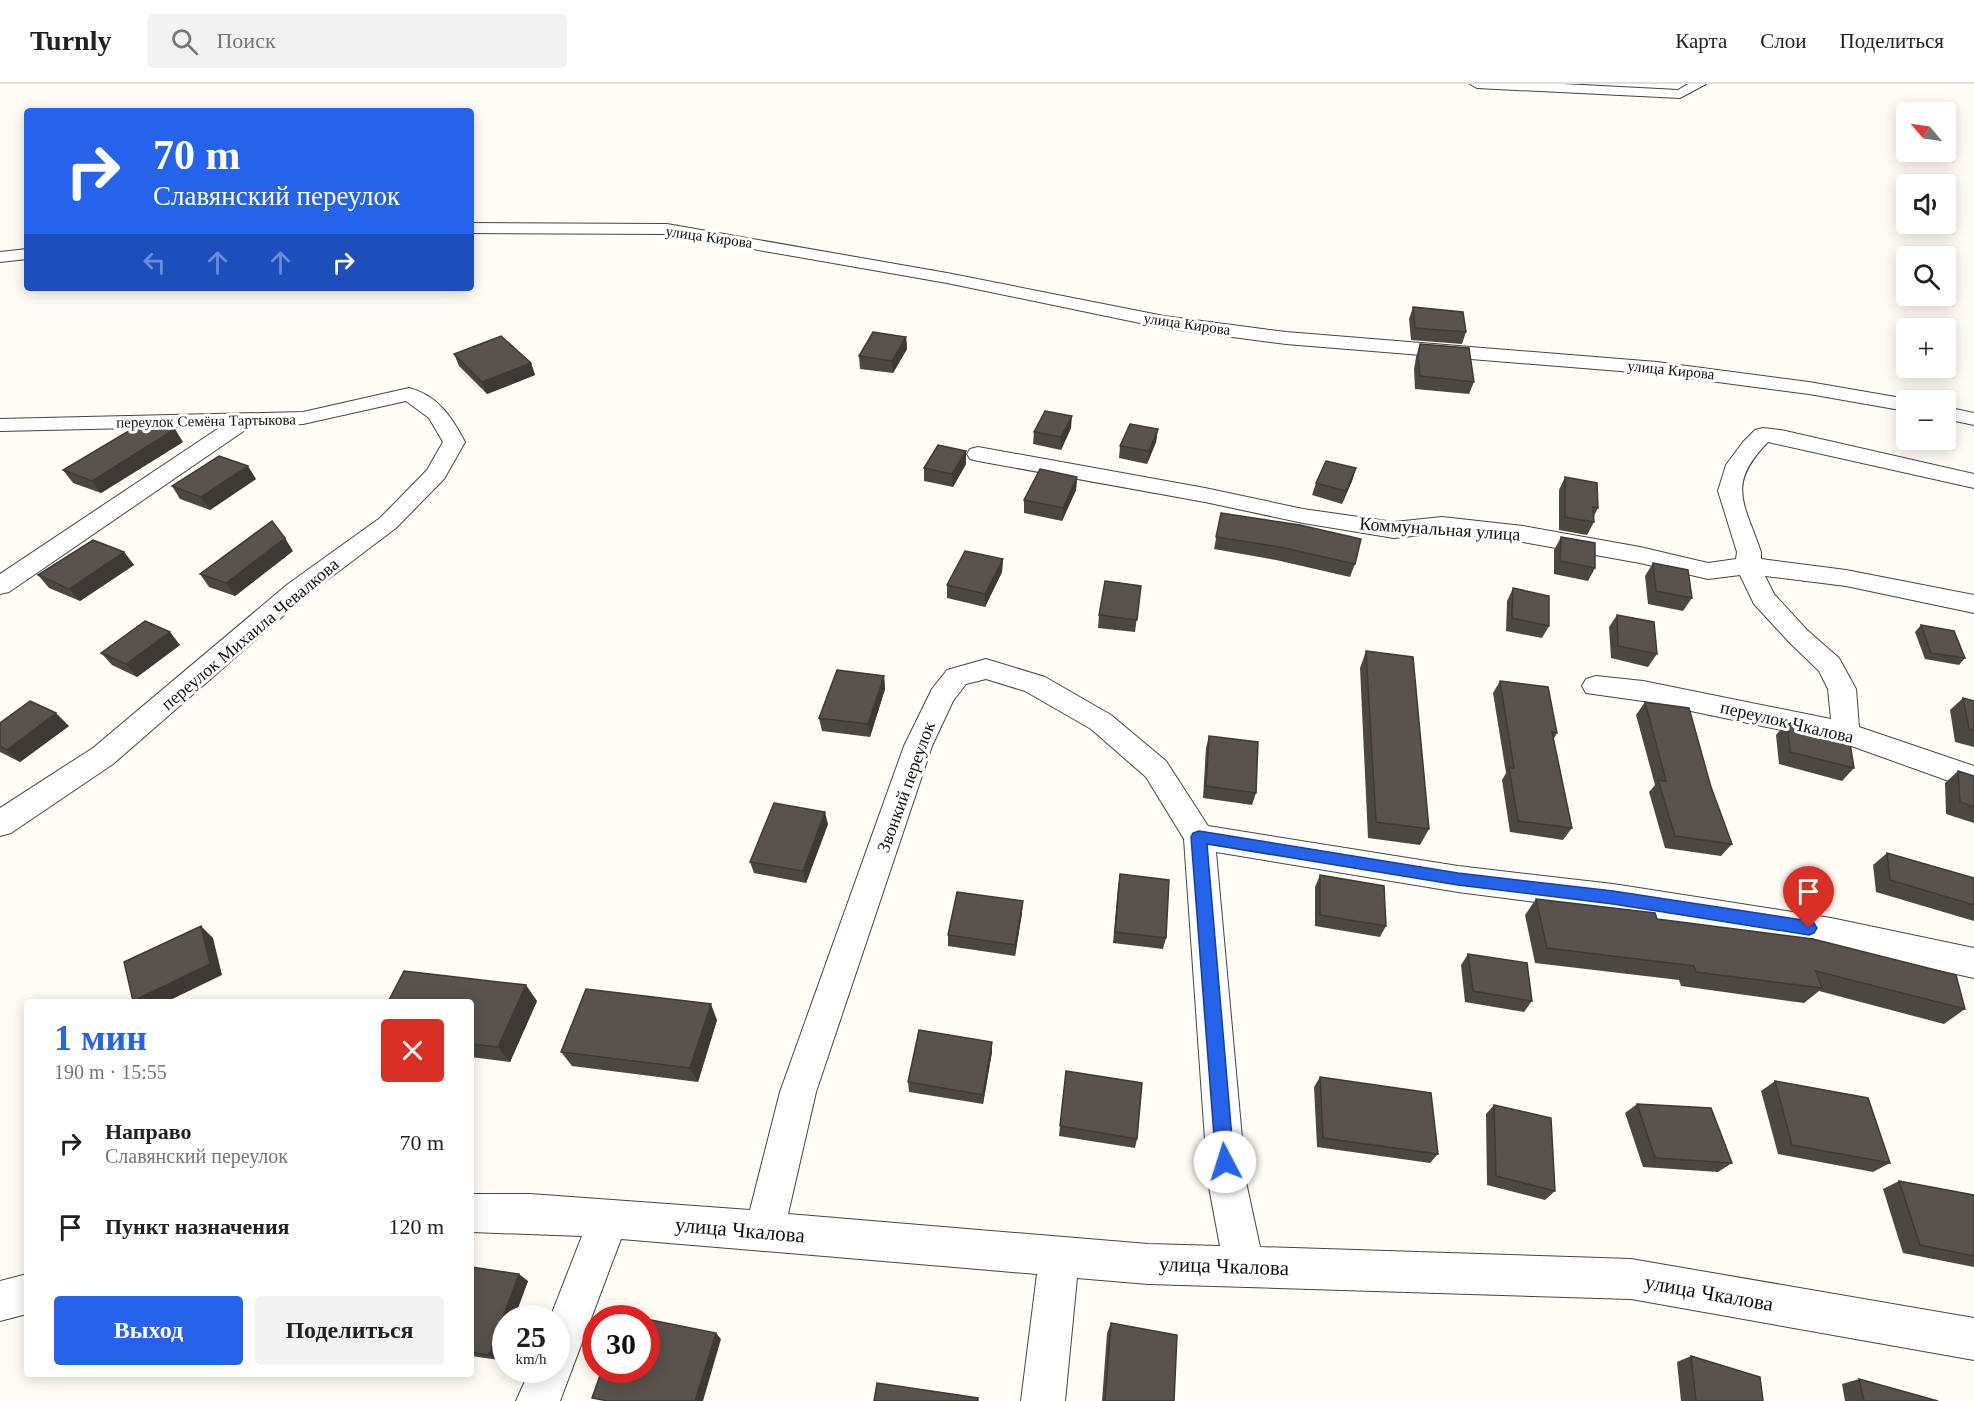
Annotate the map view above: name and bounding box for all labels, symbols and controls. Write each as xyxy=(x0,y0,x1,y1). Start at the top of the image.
search box xyxy=(147,14,567,68)
text: Turnly xyxy=(30,25,111,56)
icon: search xyxy=(168,25,201,58)
text: Поиск xyxy=(216,28,276,53)
text: Карта xyxy=(1675,29,1727,53)
text: Слои xyxy=(1760,29,1806,53)
text: Поделиться xyxy=(1839,29,1944,53)
north arrow xyxy=(1896,102,1956,162)
map controls xyxy=(1896,102,1956,450)
icon: right xyxy=(54,132,132,210)
text: 70 m xyxy=(153,132,241,178)
button: sound xyxy=(1896,174,1956,234)
text: Славянский переулок xyxy=(153,181,400,211)
street label: улица Кирова xyxy=(665,223,754,251)
icon: left xyxy=(138,246,171,279)
icon: ahead xyxy=(201,246,234,279)
icon: ahead xyxy=(264,246,297,279)
icon: right xyxy=(327,246,360,279)
button: search xyxy=(1896,246,1956,306)
street label: улица Кирова xyxy=(1143,310,1232,338)
button: + xyxy=(1896,318,1956,378)
street label: улица Кирова xyxy=(1627,357,1716,383)
button: − xyxy=(1896,390,1956,450)
street label: переулок Семёна Тартыкова xyxy=(116,411,296,431)
street label: Коммунальная улица xyxy=(1359,513,1521,545)
street label: переулок Михаила Чевалкова xyxy=(157,554,343,714)
street label: переулок Чкалова xyxy=(1718,697,1856,747)
street label: Звонкий переулок xyxy=(873,719,939,855)
pin xyxy=(1783,866,1834,928)
icon: arrive xyxy=(1792,875,1825,908)
text: 1 мин xyxy=(54,1018,147,1058)
button: close xyxy=(381,1019,444,1082)
text: 190 m · 15:55 xyxy=(54,1061,167,1083)
text: Направо xyxy=(105,1119,191,1144)
icon: right xyxy=(54,1127,87,1160)
text: 70 m xyxy=(399,1130,444,1155)
position arrow xyxy=(1193,1130,1257,1194)
text: Славянский переулок xyxy=(105,1145,288,1167)
icon: arrive xyxy=(54,1211,87,1244)
street label: улица Чкалова xyxy=(674,1212,807,1248)
text: Пункт назначения xyxy=(105,1214,290,1239)
text: 120 m xyxy=(388,1214,444,1239)
street label: улица Чкалова xyxy=(1159,1252,1290,1280)
street label: улица Чкалова xyxy=(1643,1270,1776,1316)
button: Выход xyxy=(54,1296,243,1365)
button: Поделиться xyxy=(255,1296,444,1365)
speed limit sign: 30 xyxy=(582,1305,660,1383)
text: 25 xyxy=(516,1320,546,1353)
text: km/h xyxy=(516,1351,546,1367)

